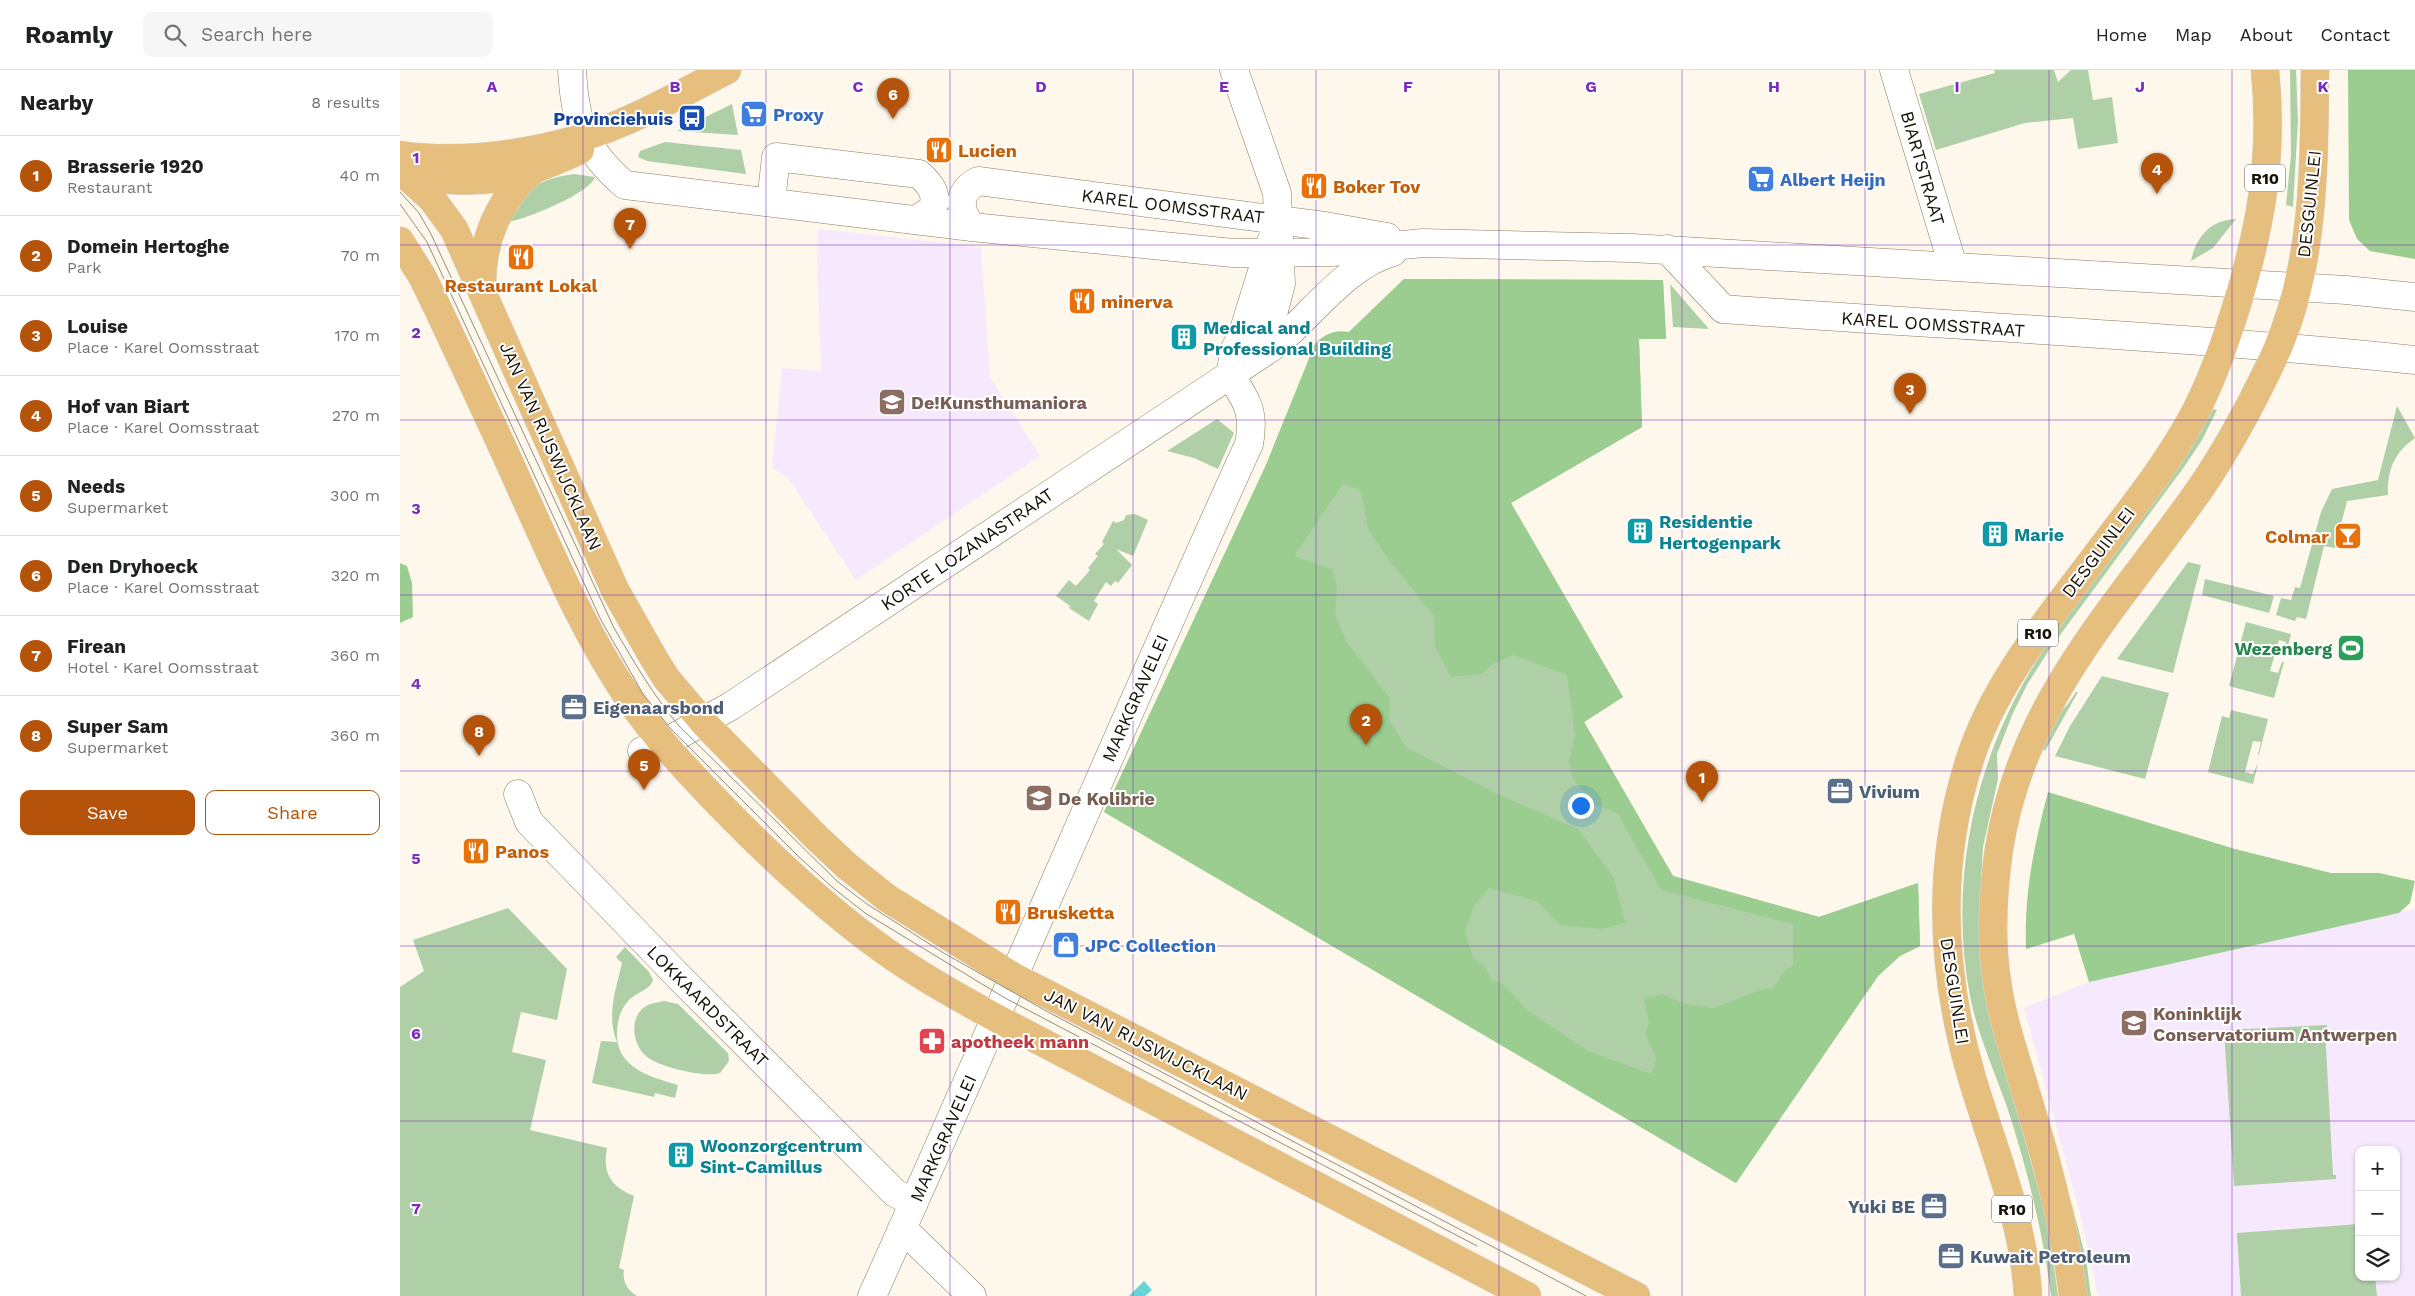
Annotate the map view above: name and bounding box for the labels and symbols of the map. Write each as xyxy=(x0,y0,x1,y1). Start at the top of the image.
text: A xyxy=(487,77,498,96)
text: B xyxy=(670,77,681,96)
text: C xyxy=(853,77,864,96)
text: D xyxy=(1035,77,1047,96)
text: E xyxy=(1219,77,1229,96)
text: F xyxy=(1403,77,1413,96)
text: G xyxy=(1585,77,1597,96)
text: H xyxy=(1768,77,1780,96)
text: I xyxy=(1954,77,1960,96)
text: J xyxy=(2135,77,2145,96)
text: K xyxy=(2317,77,2329,96)
pin: 6 xyxy=(877,78,909,119)
supermarket icon: Proxy xyxy=(739,99,769,129)
bus stop icon: Provinciehuis xyxy=(677,103,707,133)
place label: Proxy xyxy=(773,104,825,125)
place label: Provinciehuis xyxy=(553,108,673,129)
street label: BIARTSTRAAT xyxy=(1897,109,1949,228)
restaurant icon: Lucien xyxy=(924,135,954,165)
place label: Lucien xyxy=(958,140,1017,161)
text: 1 xyxy=(413,148,419,167)
street label: DESGUINLEI xyxy=(2293,149,2325,259)
pin: 4 xyxy=(2141,153,2173,194)
supermarket icon: Albert Heijn xyxy=(1746,164,1776,194)
road number: R10 xyxy=(2245,165,2285,192)
place label: Albert Heijn xyxy=(1780,169,1886,190)
restaurant icon: Boker Tov xyxy=(1299,171,1329,201)
place label: Boker Tov xyxy=(1333,176,1421,197)
street label: KAREL OOMSSTRAAT xyxy=(1080,184,1266,228)
pin: 7 xyxy=(614,208,646,249)
restaurant icon: Restaurant Lokal xyxy=(506,242,536,272)
place label: Restaurant Lokal xyxy=(444,275,598,296)
restaurant icon: minerva xyxy=(1067,286,1097,316)
place label: minerva xyxy=(1101,291,1173,312)
street label: KAREL OOMSSTRAAT xyxy=(1840,307,2026,341)
place label: Medical and Professional Building xyxy=(1203,317,1392,359)
building icon: Medical and Professional Building xyxy=(1169,322,1199,352)
text: 2 xyxy=(411,323,421,342)
street label: JAN VAN RIJSWIJCKLAAN xyxy=(495,339,607,553)
pin: 3 xyxy=(1894,373,1926,414)
school or university icon: De!Kunsthumaniora xyxy=(877,387,907,417)
place label: De!Kunsthumaniora xyxy=(911,392,1088,413)
street label: KORTE LOZANASTRAAT xyxy=(877,483,1057,615)
text: 3 xyxy=(411,499,421,518)
street label: DESGUINLEI xyxy=(2057,503,2139,601)
place label: Residentie Hertogenpark xyxy=(1659,511,1782,553)
building icon: Residentie Hertogenpark xyxy=(1625,516,1655,546)
building icon: Marie xyxy=(1980,519,2010,549)
bar icon: Colmar xyxy=(2333,521,2363,551)
place label: Marie xyxy=(2014,524,2064,545)
place label: Colmar xyxy=(2265,526,2329,547)
road number: R10 xyxy=(2018,620,2058,646)
street label: MARKGRAVELEI xyxy=(1098,631,1172,765)
sports icon: Wezenberg xyxy=(2336,633,2366,663)
place label: Wezenberg xyxy=(2234,638,2333,659)
text: 4 xyxy=(411,674,421,693)
office icon: Eigenaarsbond xyxy=(559,692,589,722)
place label: Eigenaarsbond xyxy=(593,697,724,718)
pin: 2 xyxy=(1350,704,1382,745)
pin: 8 xyxy=(463,715,495,756)
pin: 5 xyxy=(628,749,660,790)
pin: 1 xyxy=(1686,761,1718,802)
office icon: Vivium xyxy=(1825,776,1855,806)
place label: Vivium xyxy=(1859,781,1920,802)
school or university icon: De Kolibrie xyxy=(1024,783,1054,813)
place label: De Kolibrie xyxy=(1058,788,1155,809)
your location xyxy=(1568,793,1594,819)
restaurant icon: Panos xyxy=(461,836,491,866)
place label: Panos xyxy=(495,841,549,862)
text: 5 xyxy=(411,849,421,868)
restaurant icon: Brusketta xyxy=(993,897,1023,927)
place label: Brusketta xyxy=(1027,902,1115,923)
shop icon: JPC Collection xyxy=(1051,930,1081,960)
place label: JPC Collection xyxy=(1085,935,1216,956)
street label: DESGUINLEI xyxy=(1936,936,1974,1046)
street label: LOKKAARDSTRAAT xyxy=(643,941,773,1071)
street label: JAN VAN RIJSWIJCKLAAN xyxy=(1041,983,1251,1105)
place label: Koninklijk Conservatorium Antwerpen xyxy=(2153,1003,2398,1045)
school or university icon: Koninklijk Conservatorium Antwerpen xyxy=(2119,1008,2149,1038)
text: 6 xyxy=(411,1024,421,1043)
pharmacy icon: apotheek mann xyxy=(917,1026,947,1056)
place label: apotheek mann xyxy=(951,1031,1089,1052)
street label: MARKGRAVELEI xyxy=(906,1071,980,1205)
place label: Woonzorgcentrum Sint-Camillus xyxy=(700,1135,863,1177)
building icon: Woonzorgcentrum Sint-Camillus xyxy=(666,1140,696,1170)
office icon: Yuki BE xyxy=(1919,1191,1949,1221)
place label: Yuki BE xyxy=(1848,1196,1915,1217)
road number: R10 xyxy=(1992,1196,2032,1222)
text: 7 xyxy=(411,1199,421,1218)
office icon: Kuwait Petroleum xyxy=(1936,1241,1966,1271)
place label: Kuwait Petroleum xyxy=(1970,1246,2131,1267)

